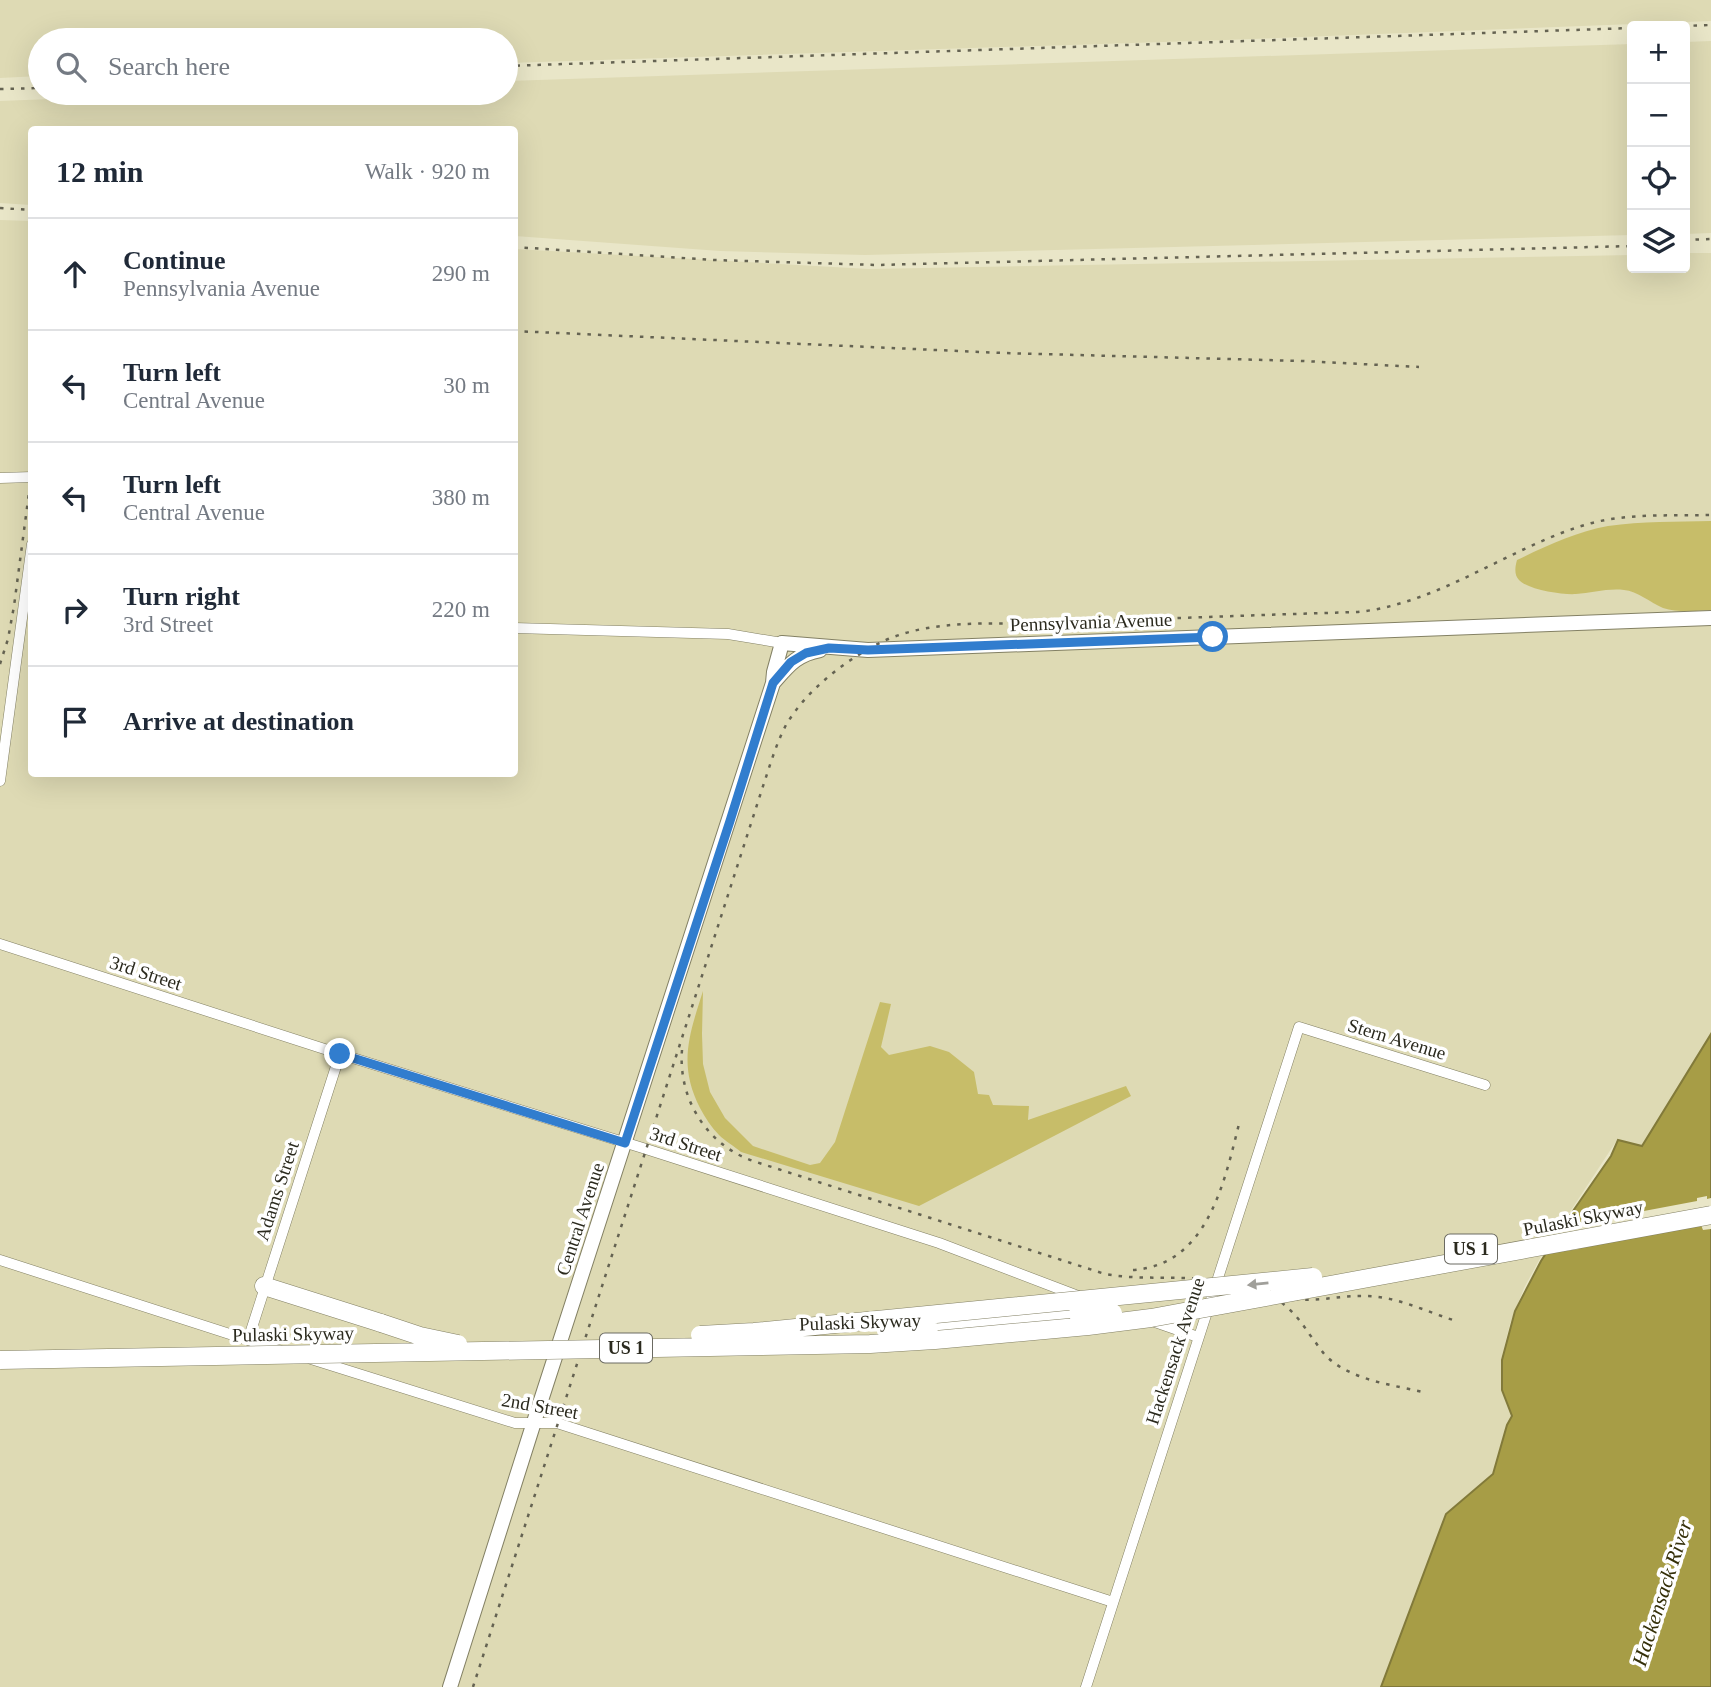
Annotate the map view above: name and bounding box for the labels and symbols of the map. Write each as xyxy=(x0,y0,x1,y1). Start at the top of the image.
street label: Pennsylvania Avenue xyxy=(1009,609,1173,635)
route start xyxy=(1197,621,1228,652)
street label: 3rd Street xyxy=(107,952,185,995)
street label: Stern Avenue xyxy=(1345,1014,1449,1064)
route end xyxy=(324,1038,355,1069)
street label: 3rd Street xyxy=(647,1123,725,1166)
street label: Adams Street xyxy=(251,1138,303,1243)
street label: Central Avenue xyxy=(552,1160,608,1278)
street label: Pulaski Skyway xyxy=(1521,1196,1645,1240)
road number: US 1 xyxy=(1445,1234,1497,1264)
street label: Hackensack Avenue xyxy=(1141,1275,1209,1427)
one-way arrow xyxy=(1247,1279,1269,1290)
street label: Pulaski Skyway xyxy=(799,1309,922,1335)
street label: Pulaski Skyway xyxy=(232,1322,355,1346)
road number: US 1 xyxy=(600,1334,652,1363)
street label: 2nd Street xyxy=(500,1389,581,1423)
water label: Hackensack River xyxy=(1627,1516,1697,1670)

